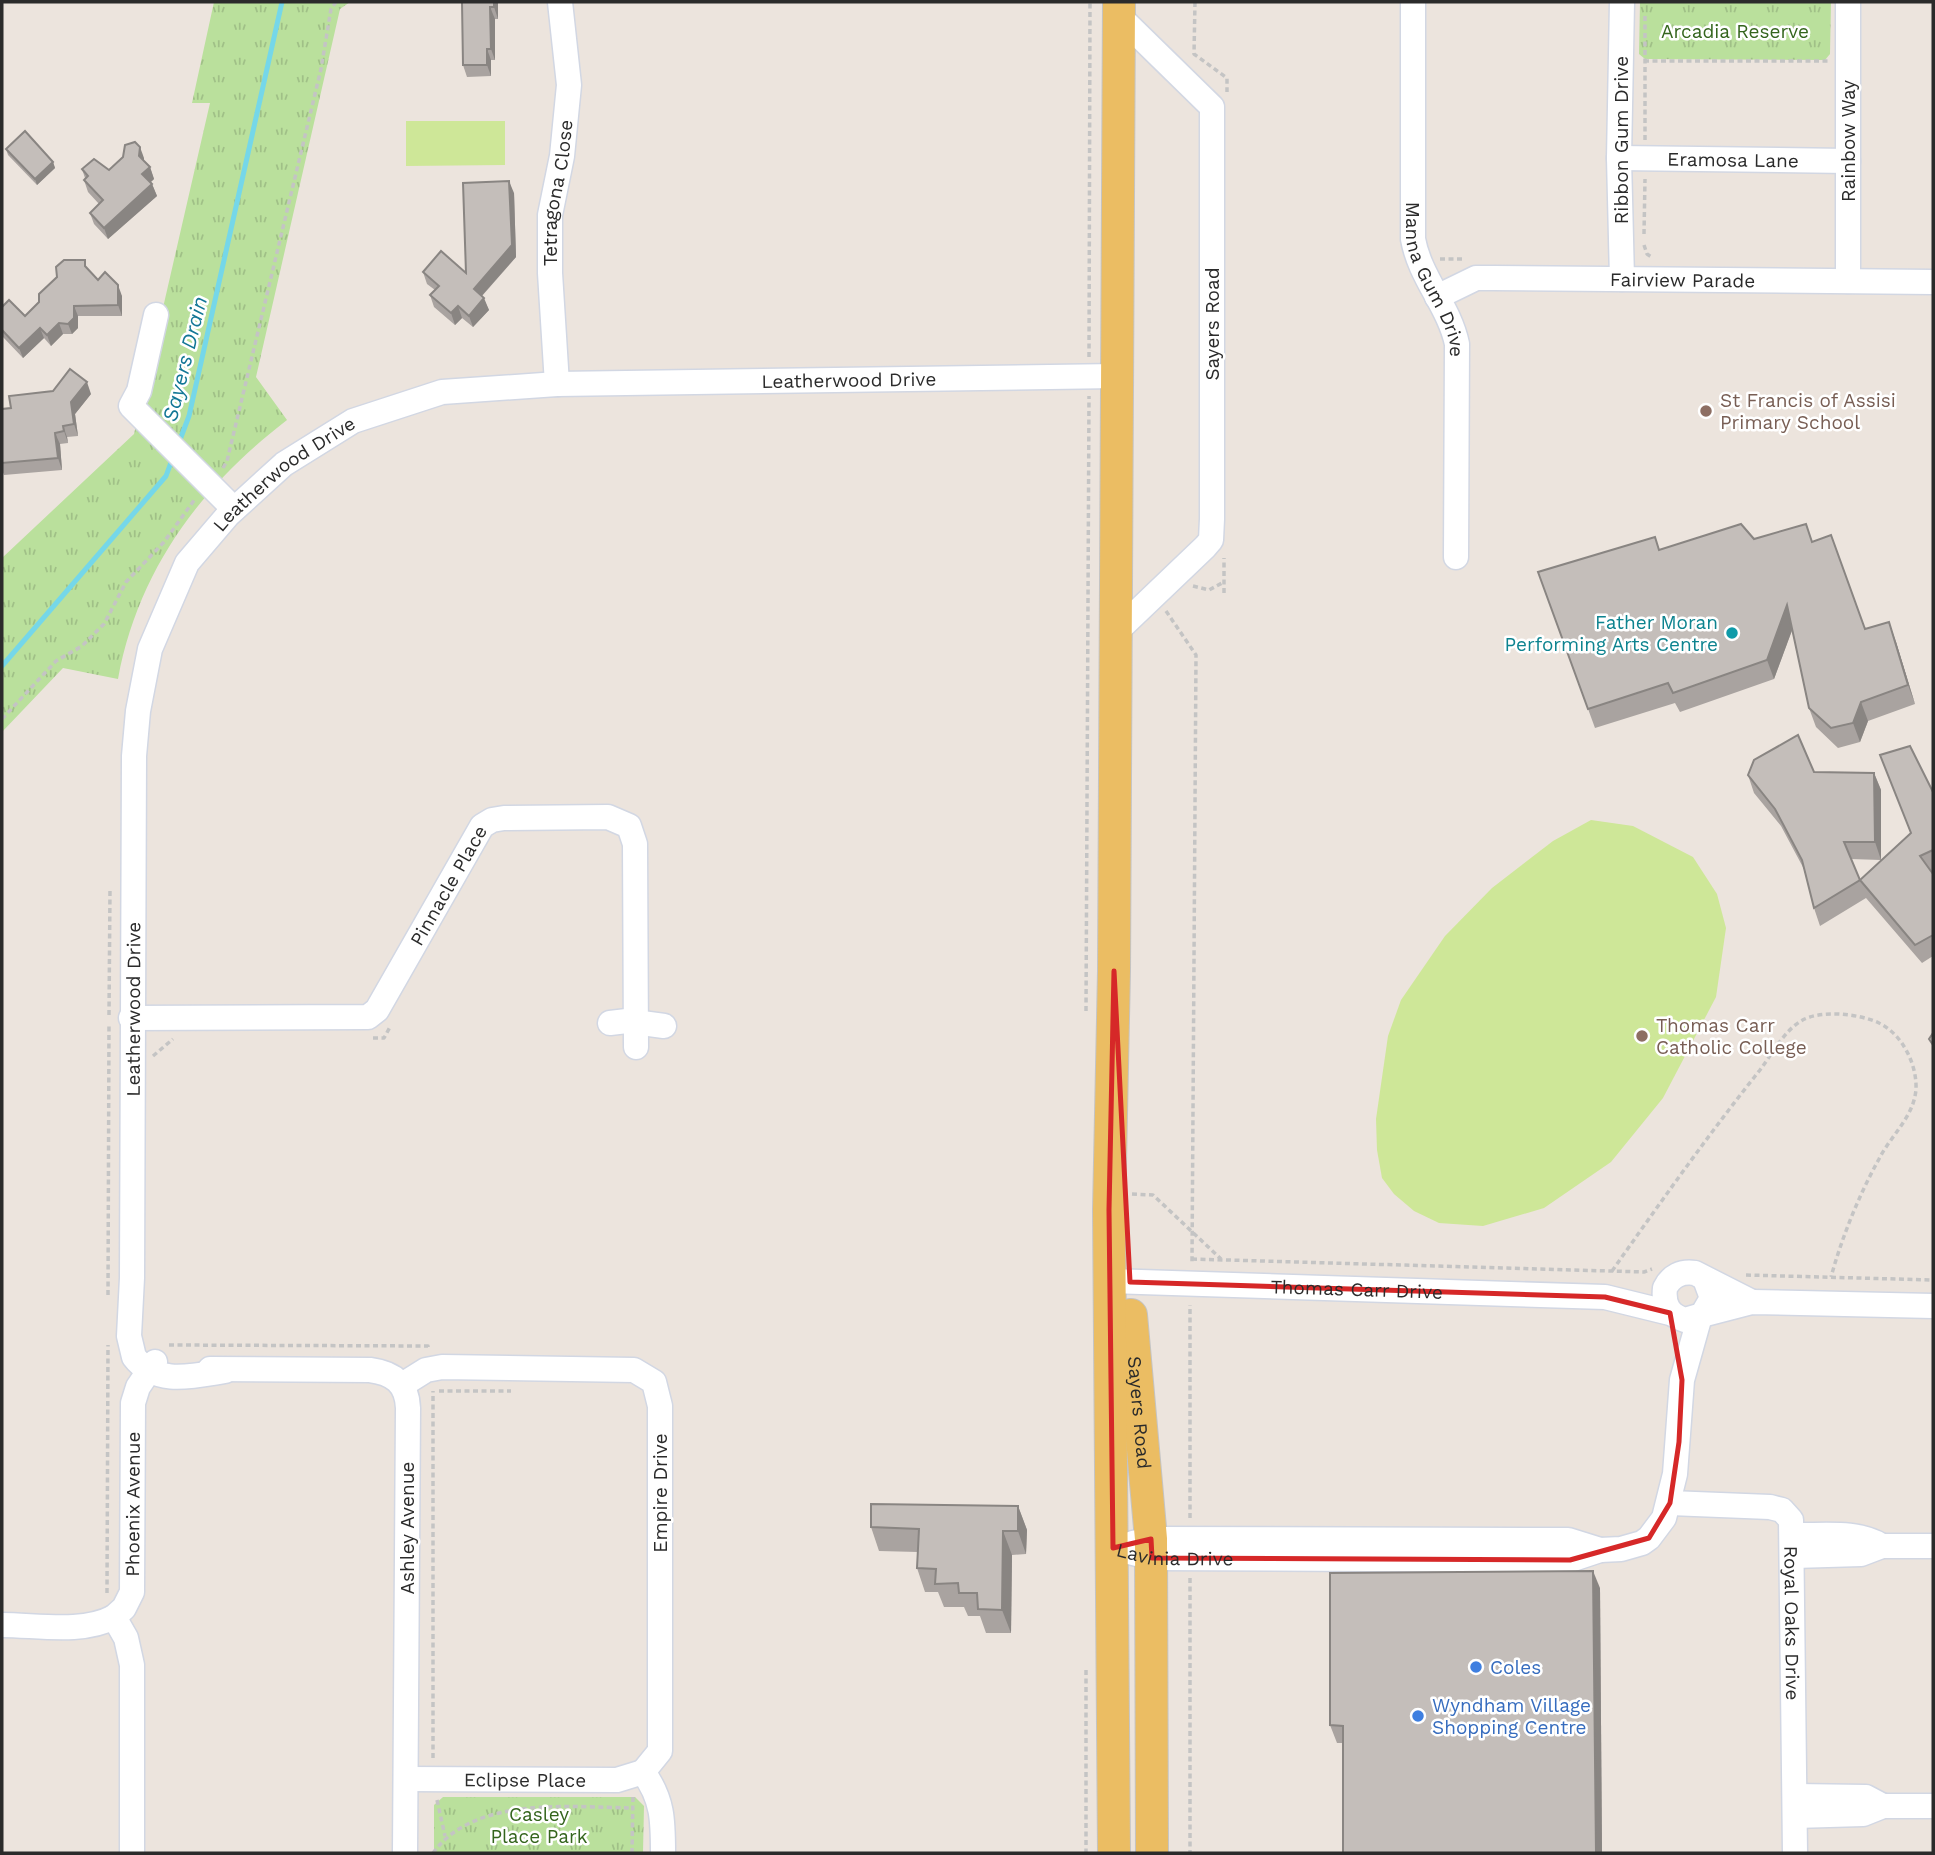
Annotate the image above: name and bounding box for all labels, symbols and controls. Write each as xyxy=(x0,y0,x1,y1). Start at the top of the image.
park label: Arcadia Reserve xyxy=(1661,20,1809,43)
street label: Ribbon Gum Drive xyxy=(1610,56,1633,224)
street label: Rainbow Way xyxy=(1837,80,1860,202)
street label: Tetragona Close xyxy=(538,119,578,266)
street label: Eramosa Lane xyxy=(1667,148,1799,172)
street label: Manna Gum Drive xyxy=(1401,202,1468,357)
street label: Sayers Road xyxy=(1201,267,1224,381)
street label: Fairview Parade xyxy=(1610,268,1755,292)
water label: Sayers Drain xyxy=(157,294,212,424)
street label: Leatherwood Drive xyxy=(761,368,936,393)
place label: St Francis of Assisi Primary School xyxy=(1720,389,1896,434)
marker: St Francis of Assisi Primary School xyxy=(1698,403,1714,419)
street label: Leatherwood Drive xyxy=(208,412,360,536)
place label: Father Moran Performing Arts Centre xyxy=(1505,611,1718,656)
marker: Father Moran Performing Arts Centre xyxy=(1724,625,1740,641)
street label: Pinnacle Place xyxy=(405,821,492,950)
street label: Leatherwood Drive xyxy=(122,922,145,1097)
place label: Thomas Carr Catholic College xyxy=(1656,1014,1807,1059)
marker: Thomas Carr Catholic College xyxy=(1634,1028,1650,1044)
street label: Thomas Carr Drive xyxy=(1270,1275,1443,1304)
street label: Sayers Road xyxy=(1123,1355,1156,1470)
street label: Phoenix Avenue xyxy=(121,1431,145,1577)
street label: Empire Drive xyxy=(649,1433,672,1553)
street label: Ashley Avenue xyxy=(396,1462,419,1594)
street label: Lavinia Drive xyxy=(1114,1538,1234,1570)
street label: Royal Oaks Drive xyxy=(1779,1546,1804,1701)
place label: Coles xyxy=(1490,1656,1541,1679)
marker: Coles xyxy=(1468,1659,1484,1675)
place label: Wyndham Village Shopping Centre xyxy=(1432,1694,1591,1739)
marker: Wyndham Village Shopping Centre xyxy=(1410,1708,1426,1724)
street label: Eclipse Place xyxy=(464,1768,586,1792)
park label: Casley Place Park xyxy=(490,1803,588,1848)

